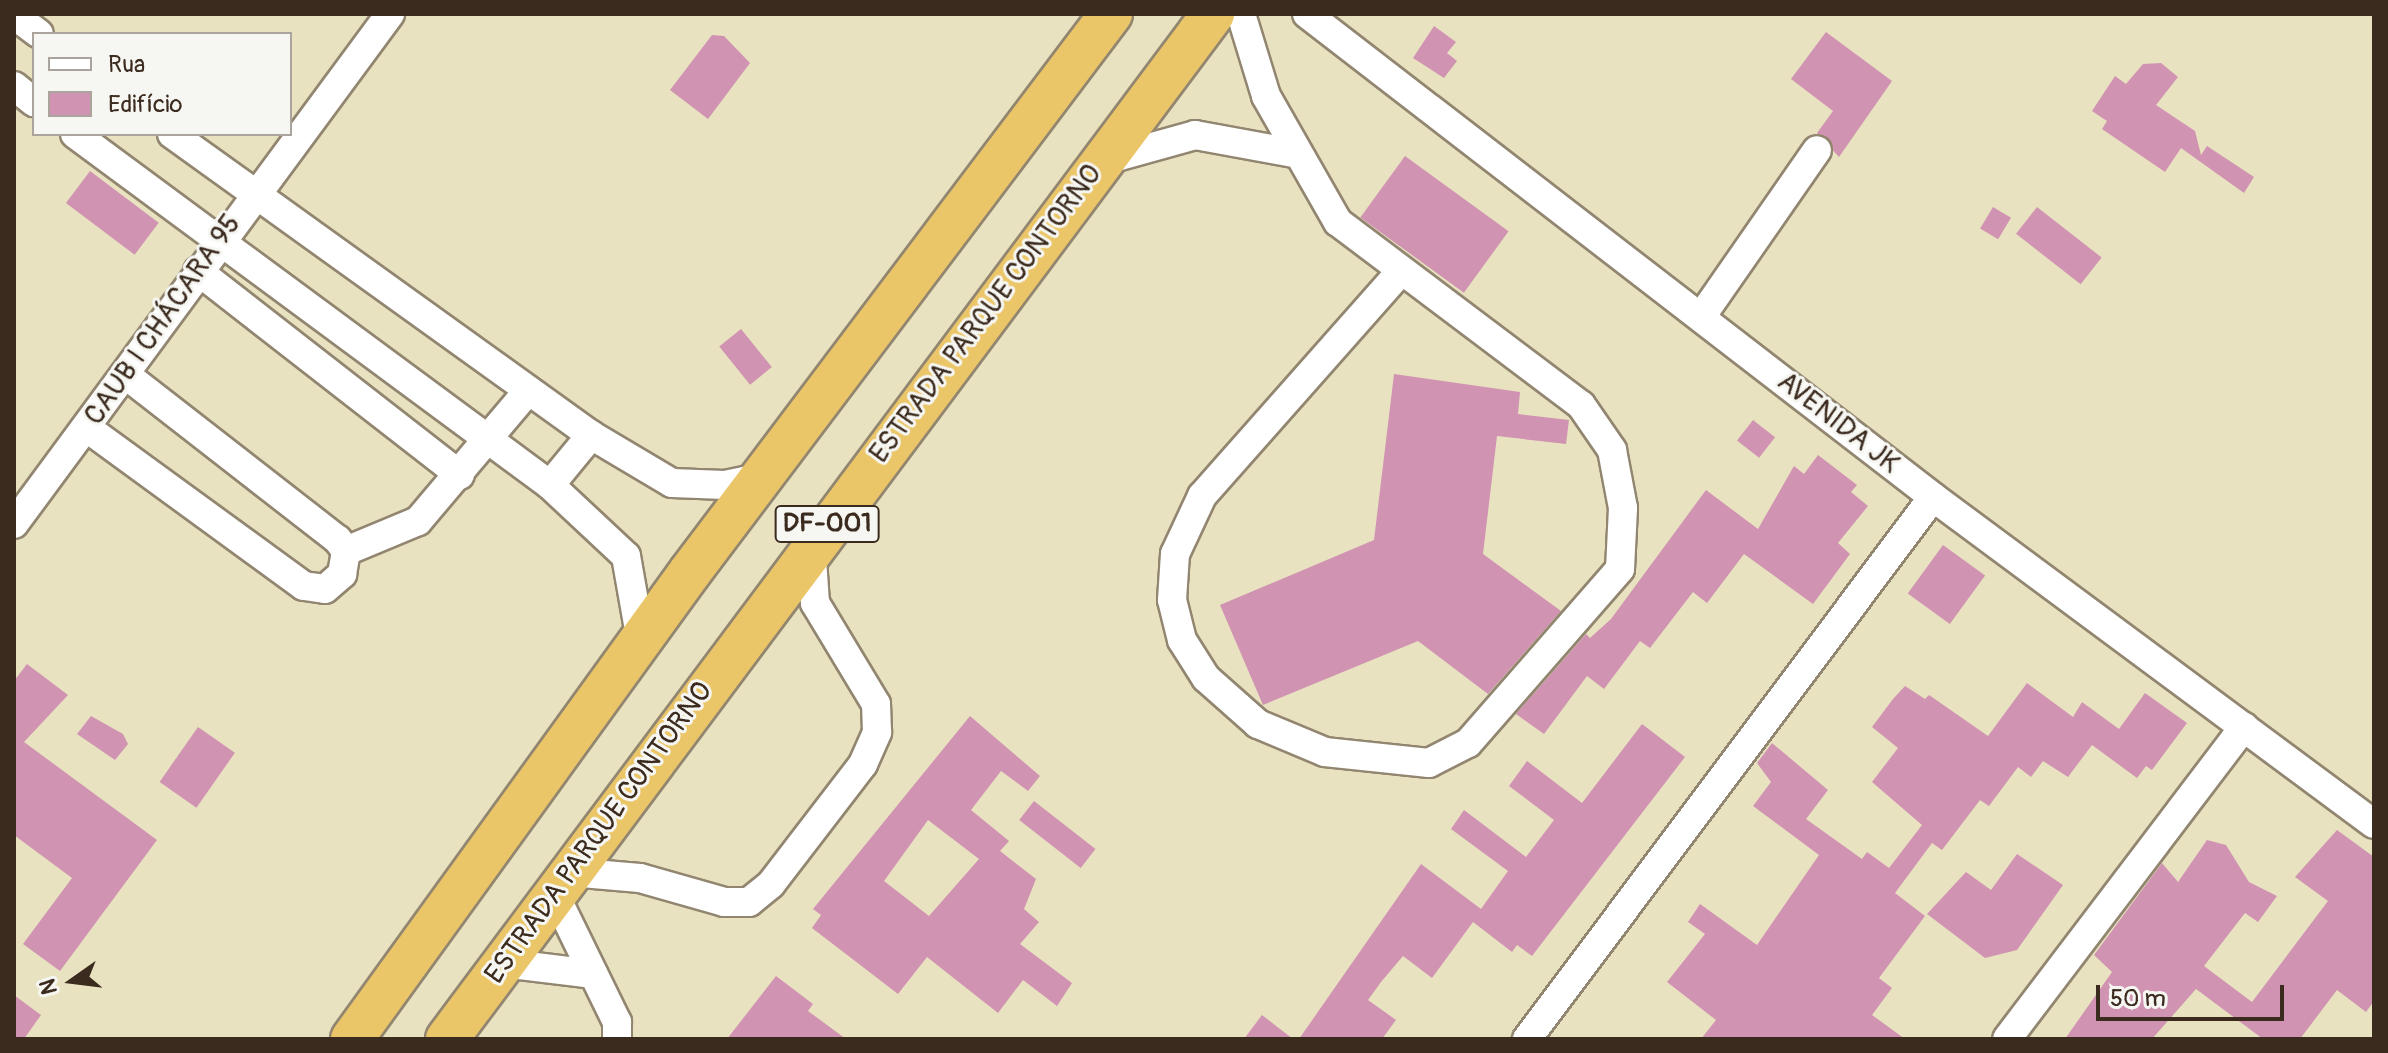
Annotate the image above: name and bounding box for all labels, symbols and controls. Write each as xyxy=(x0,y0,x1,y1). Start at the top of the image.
legend xyxy=(32,32,292,136)
text: Rua xyxy=(108,50,145,79)
text: Edifício xyxy=(108,90,182,119)
street label: ESTRADA PARQUE CONTORNO xyxy=(863,158,1109,470)
street label: CAUB I CHÁCARA 95 xyxy=(78,208,248,432)
street label: AVENIDA JK xyxy=(1770,365,1906,481)
road number: DF-001 xyxy=(773,502,881,546)
street label: ESTRADA PARQUE CONTORNO xyxy=(478,676,720,990)
north arrow xyxy=(32,941,112,1021)
scale bar xyxy=(2100,969,2288,1019)
text: N xyxy=(33,976,64,997)
text: 50 m xyxy=(2110,984,2166,1013)

